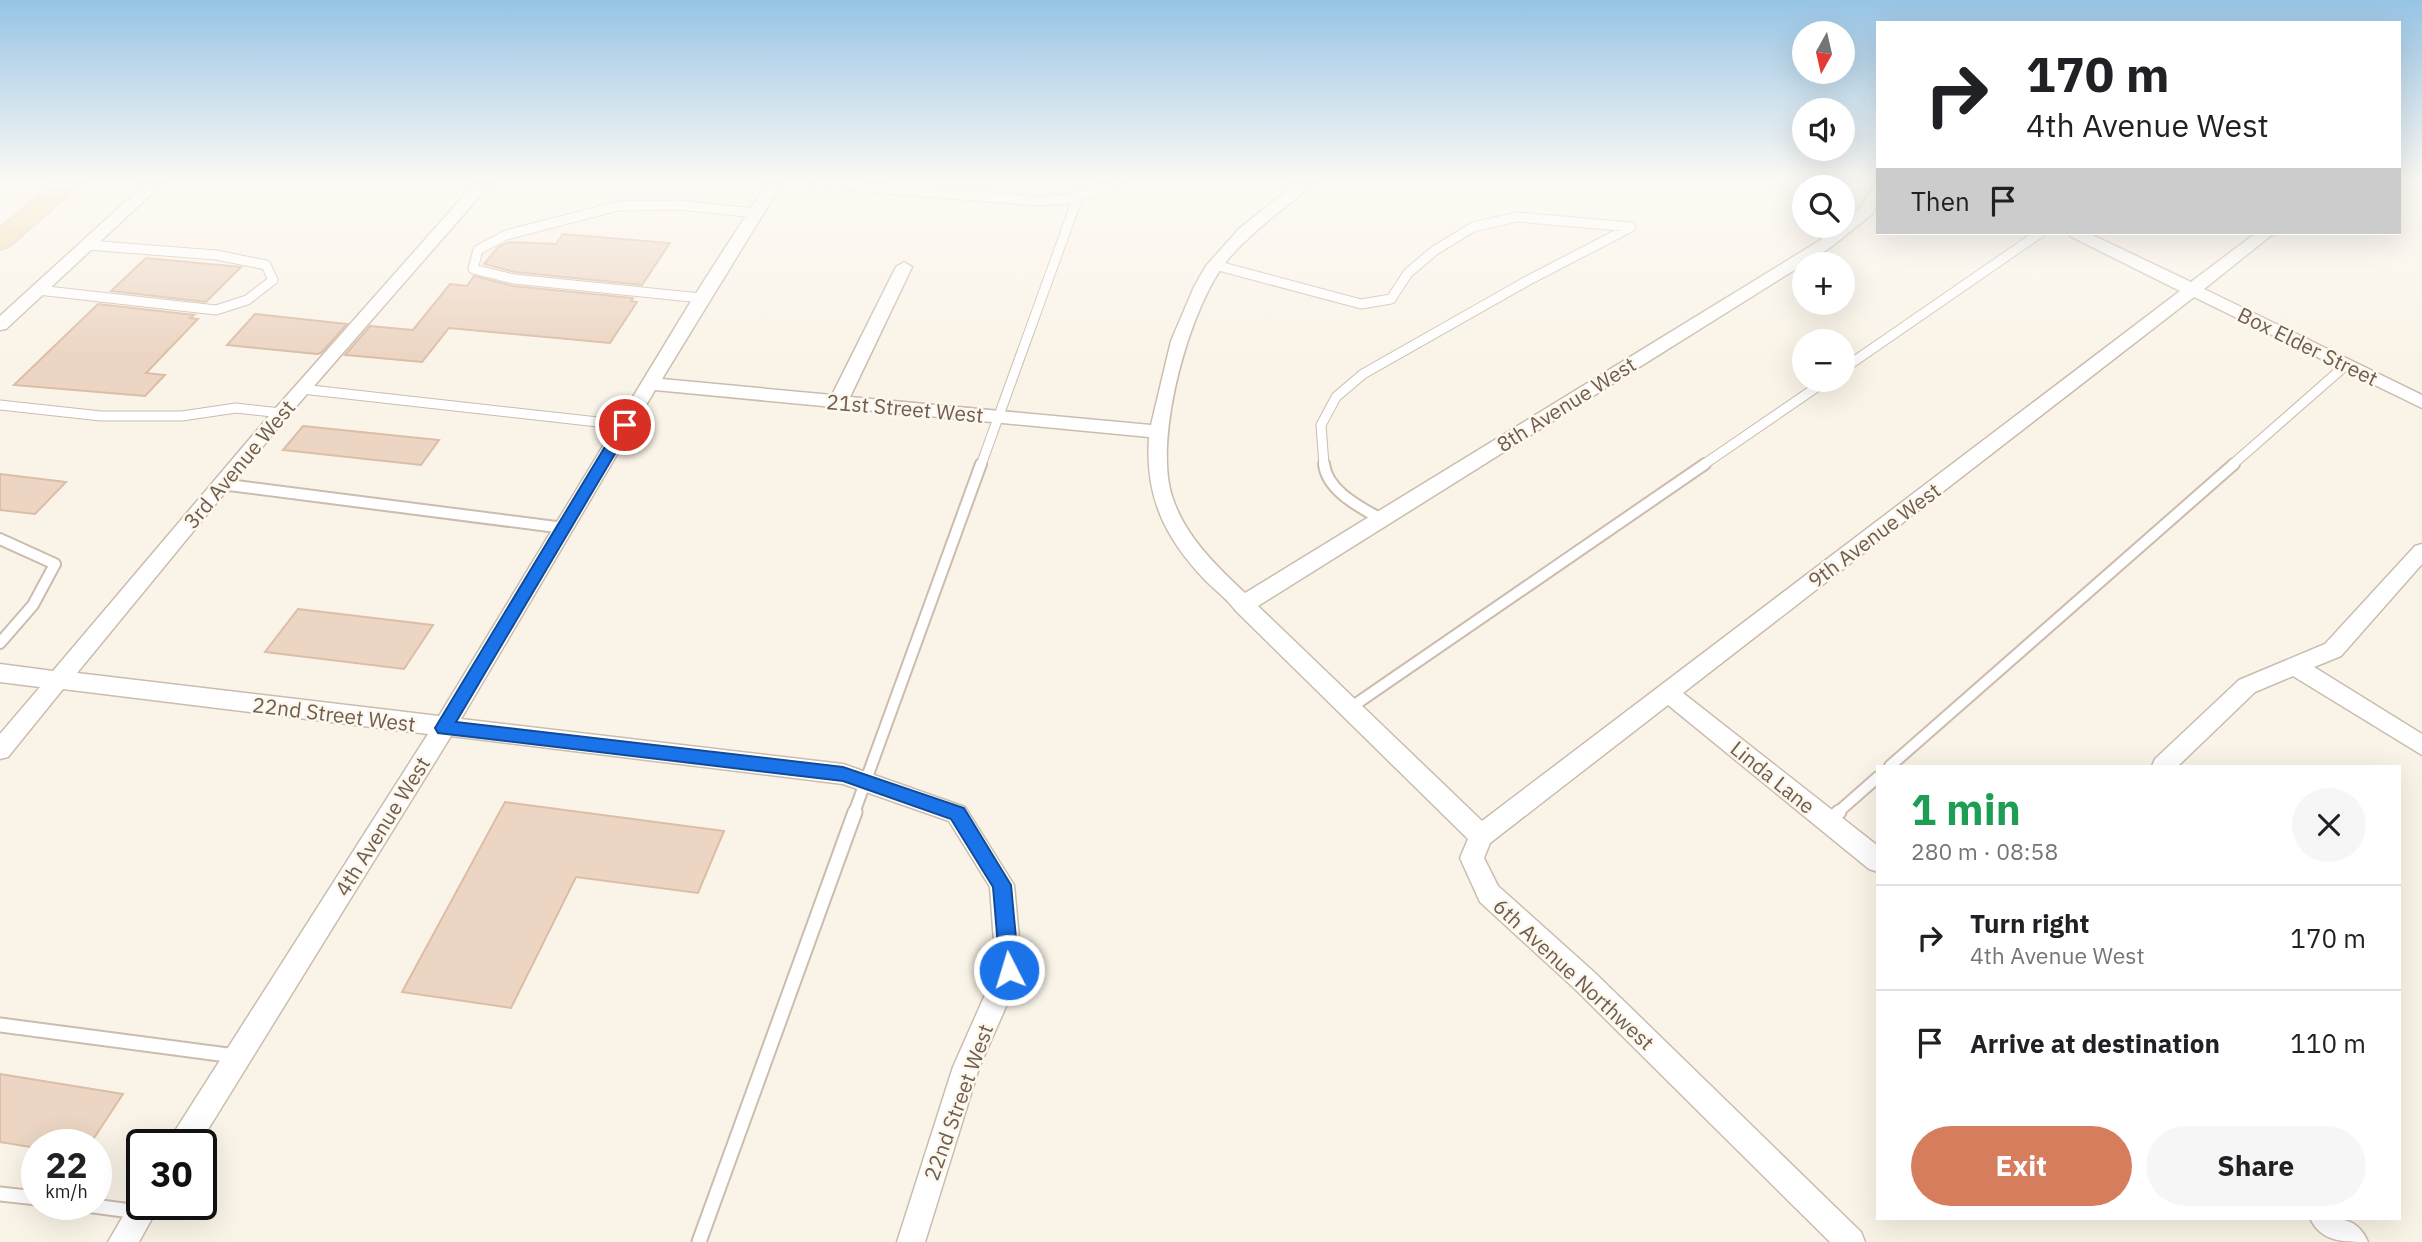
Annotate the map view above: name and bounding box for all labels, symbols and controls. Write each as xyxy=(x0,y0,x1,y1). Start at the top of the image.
north arrow xyxy=(1792,21,1855,84)
map controls xyxy=(1792,21,1855,392)
text: 170 m xyxy=(2026,42,2170,105)
icon: right xyxy=(1911,49,2002,140)
button: sound xyxy=(1792,98,1855,161)
text: 4th Avenue West xyxy=(2026,104,2269,146)
button: search xyxy=(1792,175,1855,238)
icon: arrive xyxy=(1984,182,2022,220)
text: Then xyxy=(1911,184,1970,218)
button: + xyxy=(1792,252,1855,315)
street label: Box Elder Street xyxy=(2233,300,2383,392)
button: − xyxy=(1792,329,1855,392)
street label: 8th Avenue West xyxy=(1491,350,1641,458)
street label: 21st Street West xyxy=(825,387,985,429)
street label: 3rd Avenue West xyxy=(177,394,301,534)
pin xyxy=(595,395,655,455)
icon: arrive xyxy=(606,406,644,444)
street label: 9th Avenue West xyxy=(1802,476,1946,594)
street label: 22nd Street West xyxy=(251,690,417,738)
street label: Linda Lane xyxy=(1725,734,1821,820)
street label: 4th Avenue West xyxy=(328,751,436,901)
text: 1 min xyxy=(1911,782,2021,837)
button: close xyxy=(2292,788,2366,862)
text: 280 m · 08:58 xyxy=(1911,836,2058,866)
street label: 6th Avenue Northwest xyxy=(1487,892,1661,1056)
text: Turn right xyxy=(1970,906,2089,940)
icon: right xyxy=(1911,919,1949,957)
text: 170 m xyxy=(2290,921,2366,955)
position arrow xyxy=(972,933,1046,1007)
text: 4th Avenue West xyxy=(1970,940,2144,970)
street label: 22nd Street West xyxy=(917,1020,999,1184)
icon: arrive xyxy=(1911,1024,1949,1062)
text: Arrive at destination xyxy=(1970,1026,2220,1060)
text: 110 m xyxy=(2290,1026,2366,1060)
button: Exit xyxy=(1911,1126,2132,1206)
button: Share xyxy=(2146,1126,2366,1206)
speed limit sign: 30 xyxy=(126,1129,217,1220)
text: 22 xyxy=(45,1142,88,1188)
text: km/h xyxy=(45,1180,88,1203)

